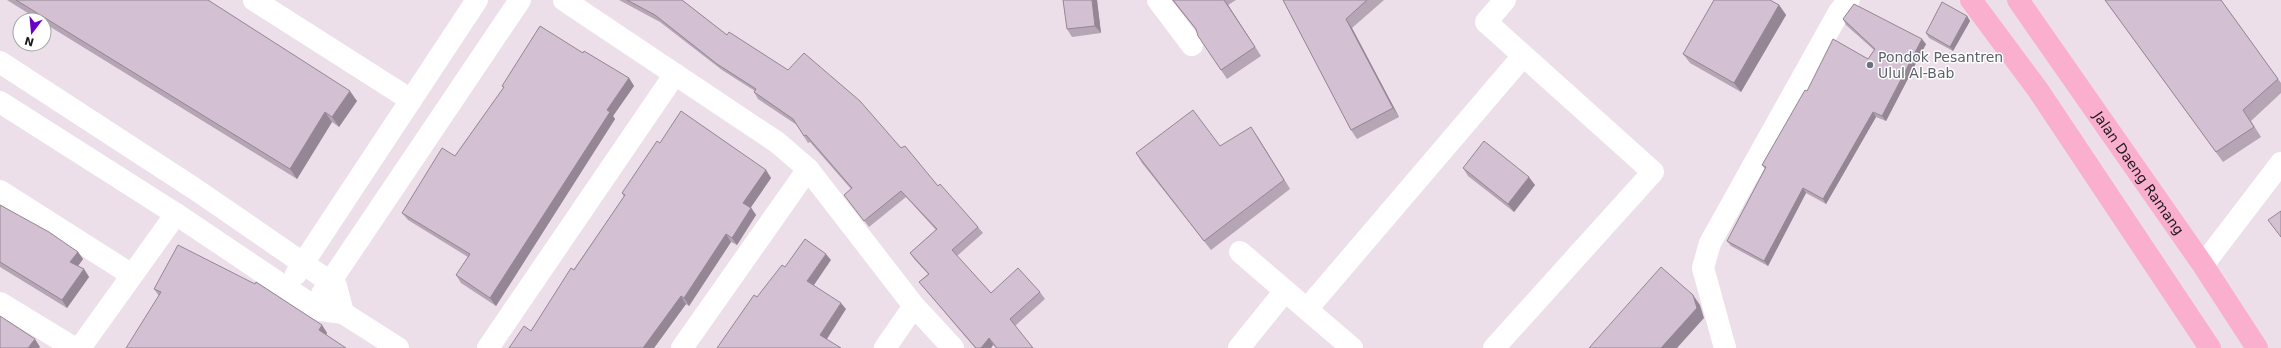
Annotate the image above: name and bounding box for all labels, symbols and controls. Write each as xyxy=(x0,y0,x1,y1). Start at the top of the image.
north arrow xyxy=(12,12,52,52)
text: N xyxy=(23,34,36,49)
place label: Pondok Pesantren Ulul Al-Bab xyxy=(1878,49,2003,81)
marker: Pondok Pesantren Ulul Al-Bab xyxy=(1865,60,1875,70)
street label: Jalan Daeng Ramang xyxy=(2090,107,2187,238)

